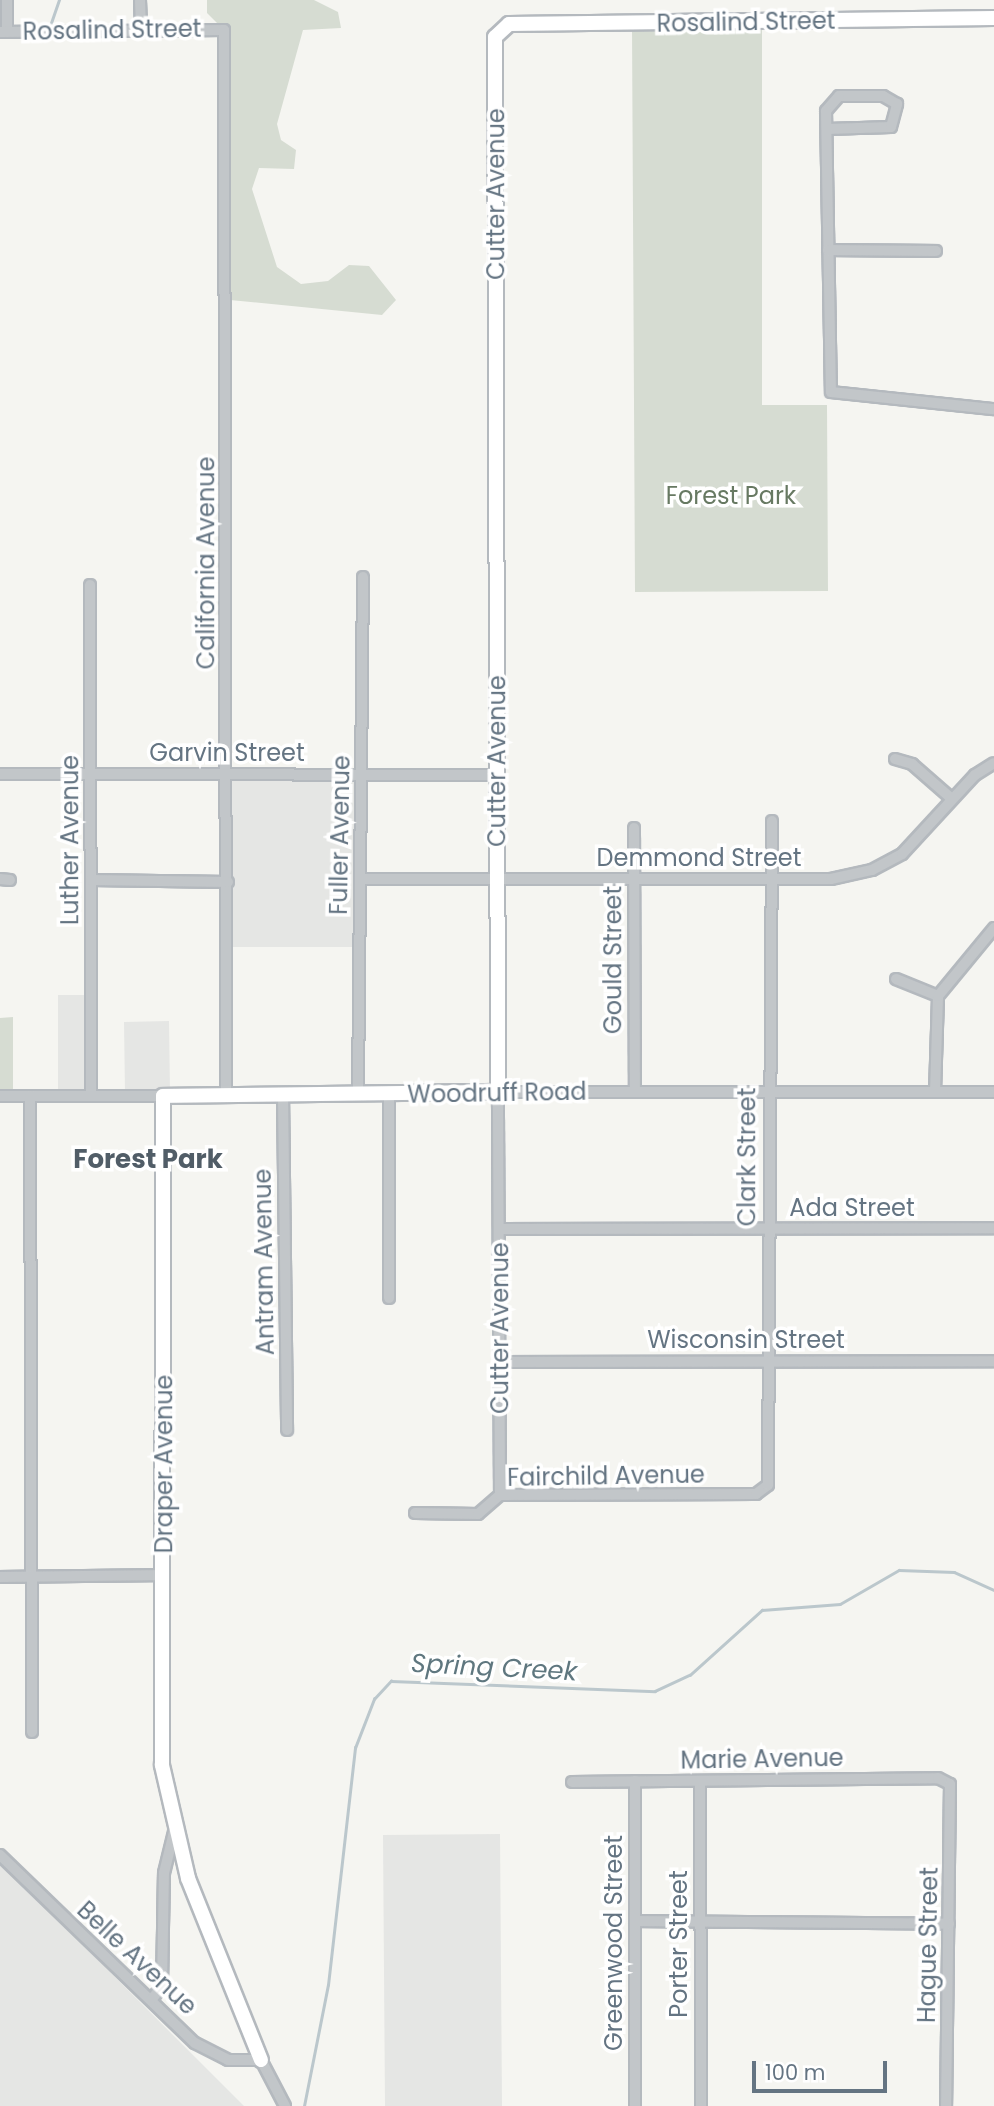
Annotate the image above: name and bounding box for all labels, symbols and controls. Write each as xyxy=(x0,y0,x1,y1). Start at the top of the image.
street label: Rosalind Street xyxy=(656,6,836,38)
street label: Rosalind Street xyxy=(22,14,202,46)
street label: Cutter Avenue xyxy=(482,108,510,280)
street label: California Avenue xyxy=(192,457,220,669)
park label: Forest Park xyxy=(666,482,796,510)
street label: Cutter Avenue xyxy=(483,675,511,847)
street label: Garvin Street xyxy=(149,739,305,767)
street label: Luther Avenue xyxy=(56,755,84,925)
street label: Fuller Avenue xyxy=(324,755,356,915)
street label: Demmond Street xyxy=(597,844,801,872)
street label: Gould Street xyxy=(599,886,627,1034)
street label: Woodruff Road xyxy=(407,1077,587,1109)
street label: Clark Street xyxy=(733,1088,761,1226)
district label: Forest Park xyxy=(73,1144,223,1176)
street label: Antram Avenue xyxy=(248,1168,280,1356)
street label: Ada Street xyxy=(789,1194,915,1222)
street label: Cutter Avenue xyxy=(486,1242,514,1414)
street label: Wisconsin Street xyxy=(647,1326,845,1354)
street label: Draper Avenue xyxy=(150,1375,178,1553)
street label: Fairchild Avenue xyxy=(507,1460,705,1492)
water label: Spring Creek xyxy=(410,1648,578,1688)
street label: Marie Avenue xyxy=(680,1743,844,1775)
street label: Greenwood Street xyxy=(600,1835,628,2051)
street label: Hague Street xyxy=(912,1867,944,2023)
street label: Porter Street xyxy=(665,1870,693,2018)
street label: Belle Avenue xyxy=(71,1895,203,2021)
scale bar xyxy=(756,2046,891,2090)
text: 100 m xyxy=(765,2058,825,2087)

